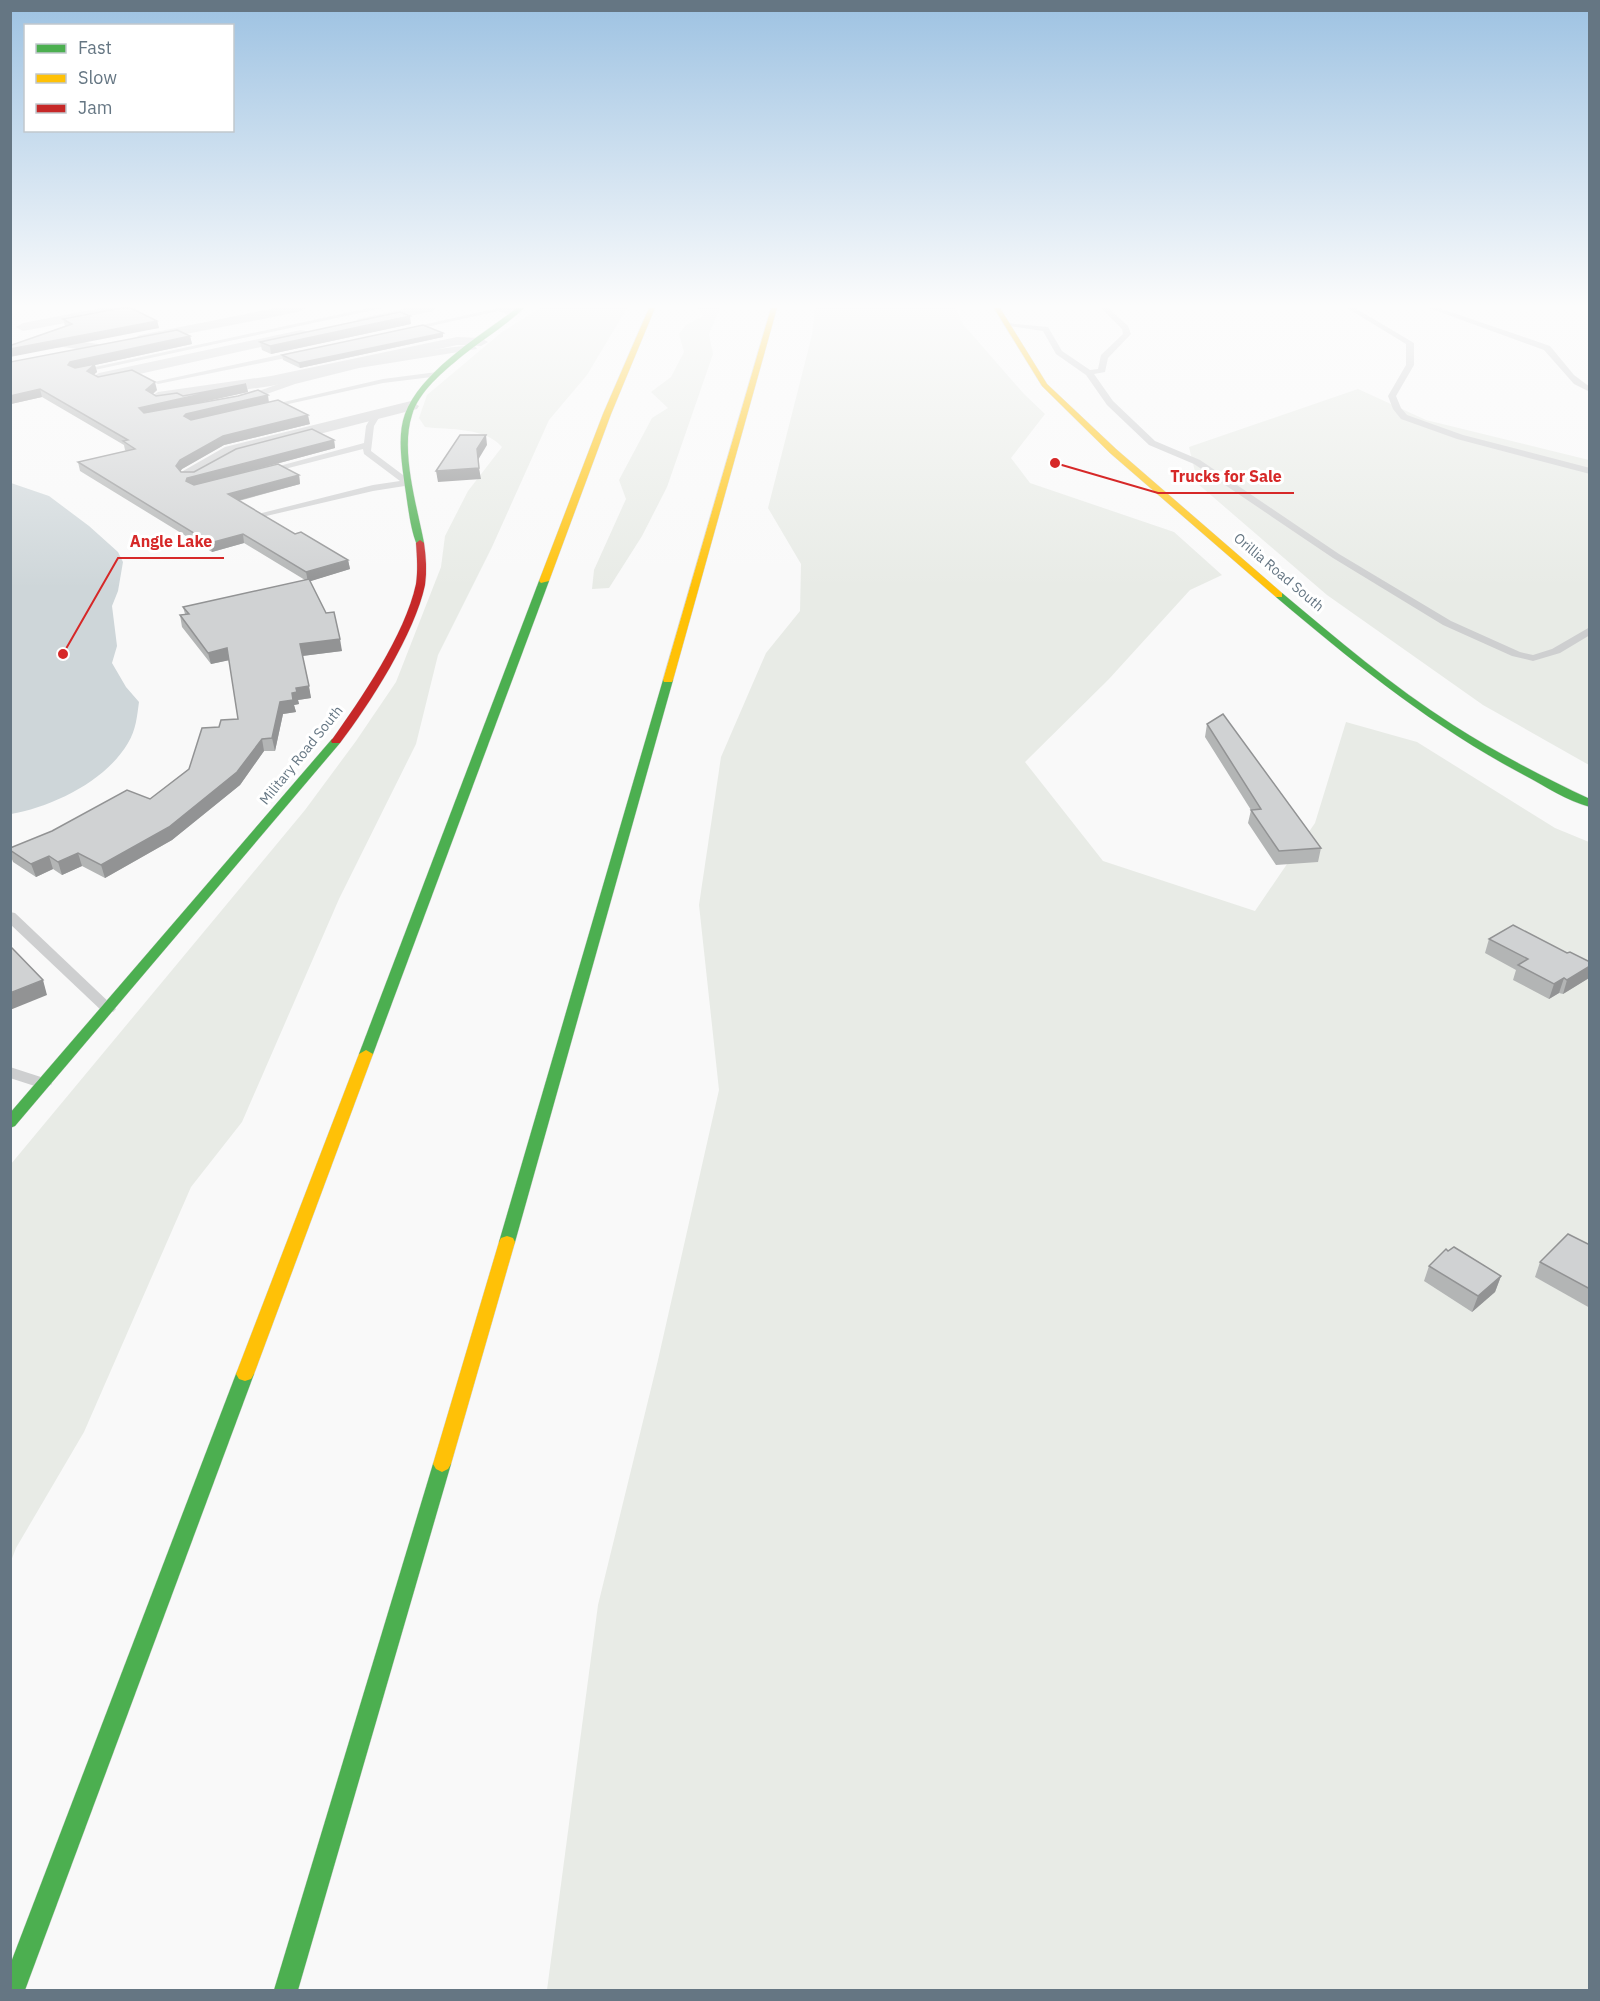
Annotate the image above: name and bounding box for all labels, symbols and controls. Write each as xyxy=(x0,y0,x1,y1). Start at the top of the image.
legend xyxy=(24,24,234,132)
text: Fast xyxy=(78,36,112,59)
text: Slow xyxy=(78,66,117,89)
text: Jam xyxy=(78,96,113,119)
callout: Trucks for Sale xyxy=(1158,459,1294,493)
text: Trucks for Sale xyxy=(1170,466,1282,486)
callout: Angle Lake xyxy=(118,524,224,558)
street label: Orillia Road South xyxy=(1230,529,1328,615)
text: Angle Lake xyxy=(130,531,212,551)
street label: Military Road South xyxy=(255,702,347,808)

